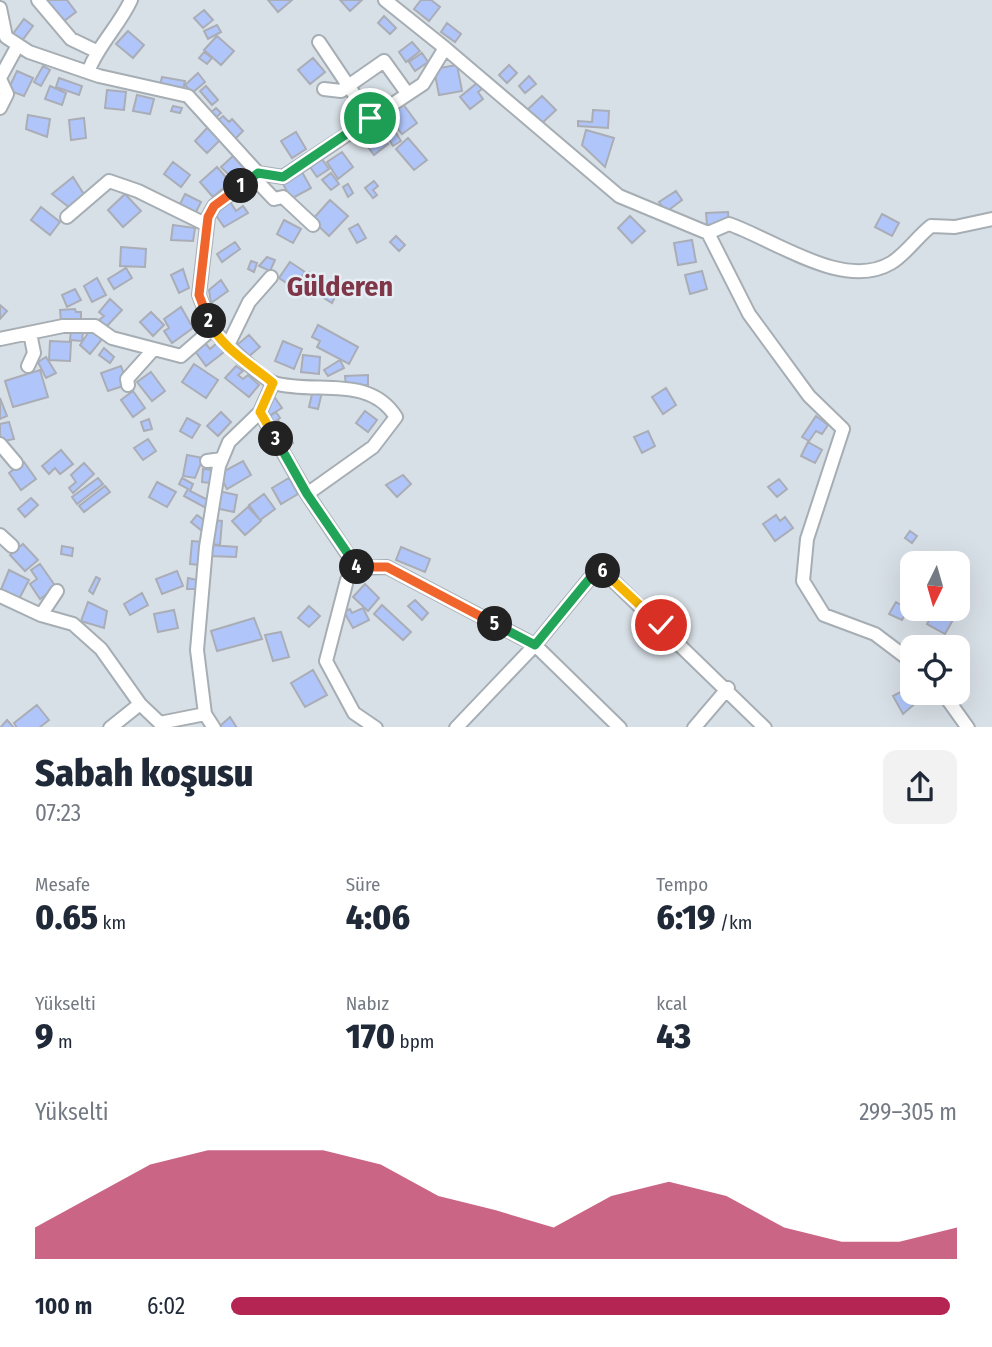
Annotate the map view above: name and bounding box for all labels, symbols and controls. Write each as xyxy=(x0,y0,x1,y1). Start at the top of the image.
pin xyxy=(340,88,400,148)
icon: arrive xyxy=(351,99,389,137)
pin: 1 xyxy=(224,168,258,204)
text: 1 xyxy=(236,174,245,197)
district label: Gülderen xyxy=(287,270,393,303)
pin: 2 xyxy=(192,304,227,338)
text: 2 xyxy=(204,309,213,332)
pin: 3 xyxy=(258,422,294,457)
text: 3 xyxy=(271,427,280,450)
pin: 4 xyxy=(340,550,374,584)
north arrow xyxy=(900,551,970,621)
map controls xyxy=(900,551,970,705)
pin: 6 xyxy=(586,554,620,588)
text: 4 xyxy=(352,555,361,578)
text: 6 xyxy=(598,559,607,582)
pin xyxy=(631,595,691,655)
pin: 5 xyxy=(477,606,512,642)
icon: check xyxy=(642,606,680,644)
text: 5 xyxy=(490,612,499,635)
button: locate xyxy=(900,635,970,705)
text: Sabah koşusu xyxy=(35,750,253,796)
button: share xyxy=(883,750,957,824)
text: 07:23 xyxy=(35,799,81,827)
text: Mesafe xyxy=(35,873,90,896)
text: Süre xyxy=(346,873,381,896)
text: Tempo xyxy=(656,873,708,896)
text: 0.65 xyxy=(35,896,98,938)
text: 4:06 xyxy=(346,896,410,938)
text: 6:19 xyxy=(656,896,716,938)
text: km xyxy=(98,911,126,934)
text: /km xyxy=(716,911,752,934)
text: Yükselti xyxy=(35,992,96,1015)
text: Nabız xyxy=(346,992,389,1015)
text: kcal xyxy=(656,992,687,1015)
text: 9 xyxy=(35,1015,53,1057)
text: 170 xyxy=(346,1015,395,1057)
text: 43 xyxy=(656,1015,691,1057)
text: m xyxy=(53,1030,73,1053)
text: bpm xyxy=(395,1030,434,1053)
text: Yükselti xyxy=(35,1098,109,1126)
text: 299–305 m xyxy=(859,1098,957,1126)
text: 100 m xyxy=(35,1292,92,1320)
text: 6:02 xyxy=(147,1292,185,1320)

